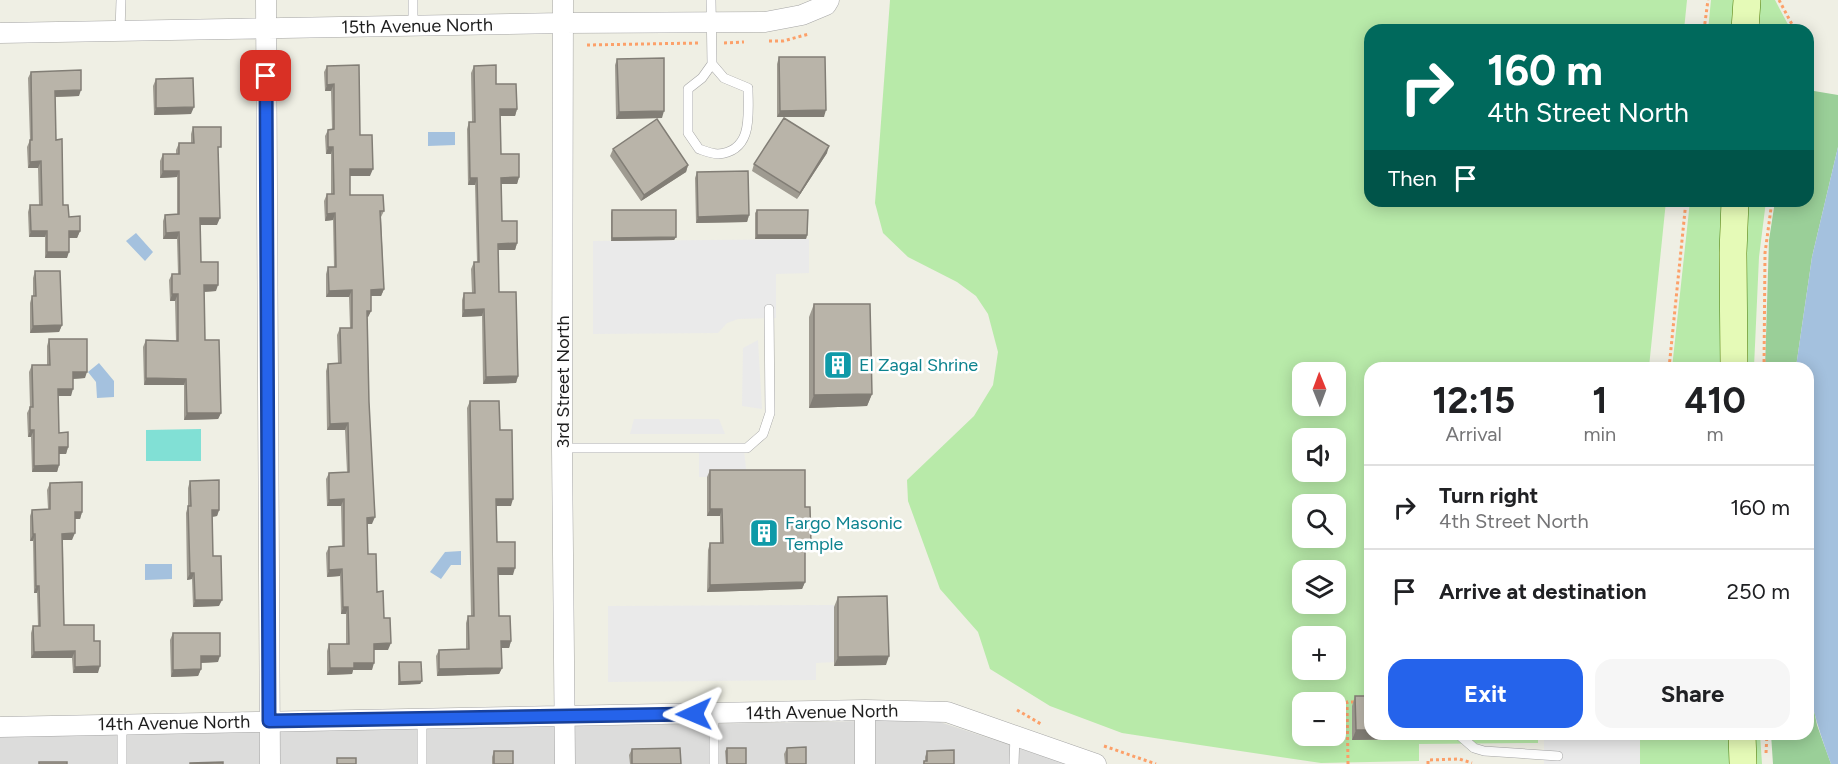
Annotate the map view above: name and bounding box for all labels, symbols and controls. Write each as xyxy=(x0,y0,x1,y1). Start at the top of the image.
street label: 15th Avenue North xyxy=(341,14,493,38)
text: 160 m xyxy=(1487,45,1603,96)
icon: right xyxy=(1388,48,1466,126)
pin xyxy=(240,50,291,101)
icon: arrive xyxy=(249,59,282,92)
text: 4th Street North xyxy=(1487,96,1689,129)
icon: arrive xyxy=(1449,162,1482,195)
text: Then xyxy=(1388,165,1437,192)
street label: 3rd Street North xyxy=(552,315,574,449)
building icon: El Zagal Shrine xyxy=(822,349,854,381)
place label: El Zagal Shrine xyxy=(859,354,978,376)
north arrow xyxy=(1292,362,1346,416)
map controls xyxy=(1292,362,1346,746)
text: 12:15 xyxy=(1432,379,1515,422)
text: 1 xyxy=(1592,379,1607,422)
text: 410 xyxy=(1684,379,1746,422)
text: Arrival xyxy=(1445,422,1502,446)
text: min xyxy=(1583,422,1616,446)
text: m xyxy=(1707,422,1724,446)
button: sound xyxy=(1292,428,1346,482)
text: Turn right xyxy=(1439,482,1538,509)
icon: right xyxy=(1388,491,1421,524)
button: search xyxy=(1292,494,1346,548)
text: 160 m xyxy=(1730,494,1790,521)
text: 4th Street North xyxy=(1439,509,1589,533)
place label: Fargo Masonic Temple xyxy=(785,512,903,555)
building icon: Fargo Masonic Temple xyxy=(748,517,780,549)
button: layers xyxy=(1292,560,1346,614)
icon: arrive xyxy=(1388,575,1421,608)
text: Arrive at destination xyxy=(1439,578,1647,605)
text: 250 m xyxy=(1727,578,1790,605)
button: + xyxy=(1292,626,1346,680)
button: Exit xyxy=(1388,659,1583,728)
button: Share xyxy=(1595,659,1790,728)
position arrow xyxy=(662,682,726,746)
button: − xyxy=(1292,692,1346,746)
street label: 14th Avenue North xyxy=(746,700,898,724)
street label: 14th Avenue North xyxy=(98,711,250,735)

